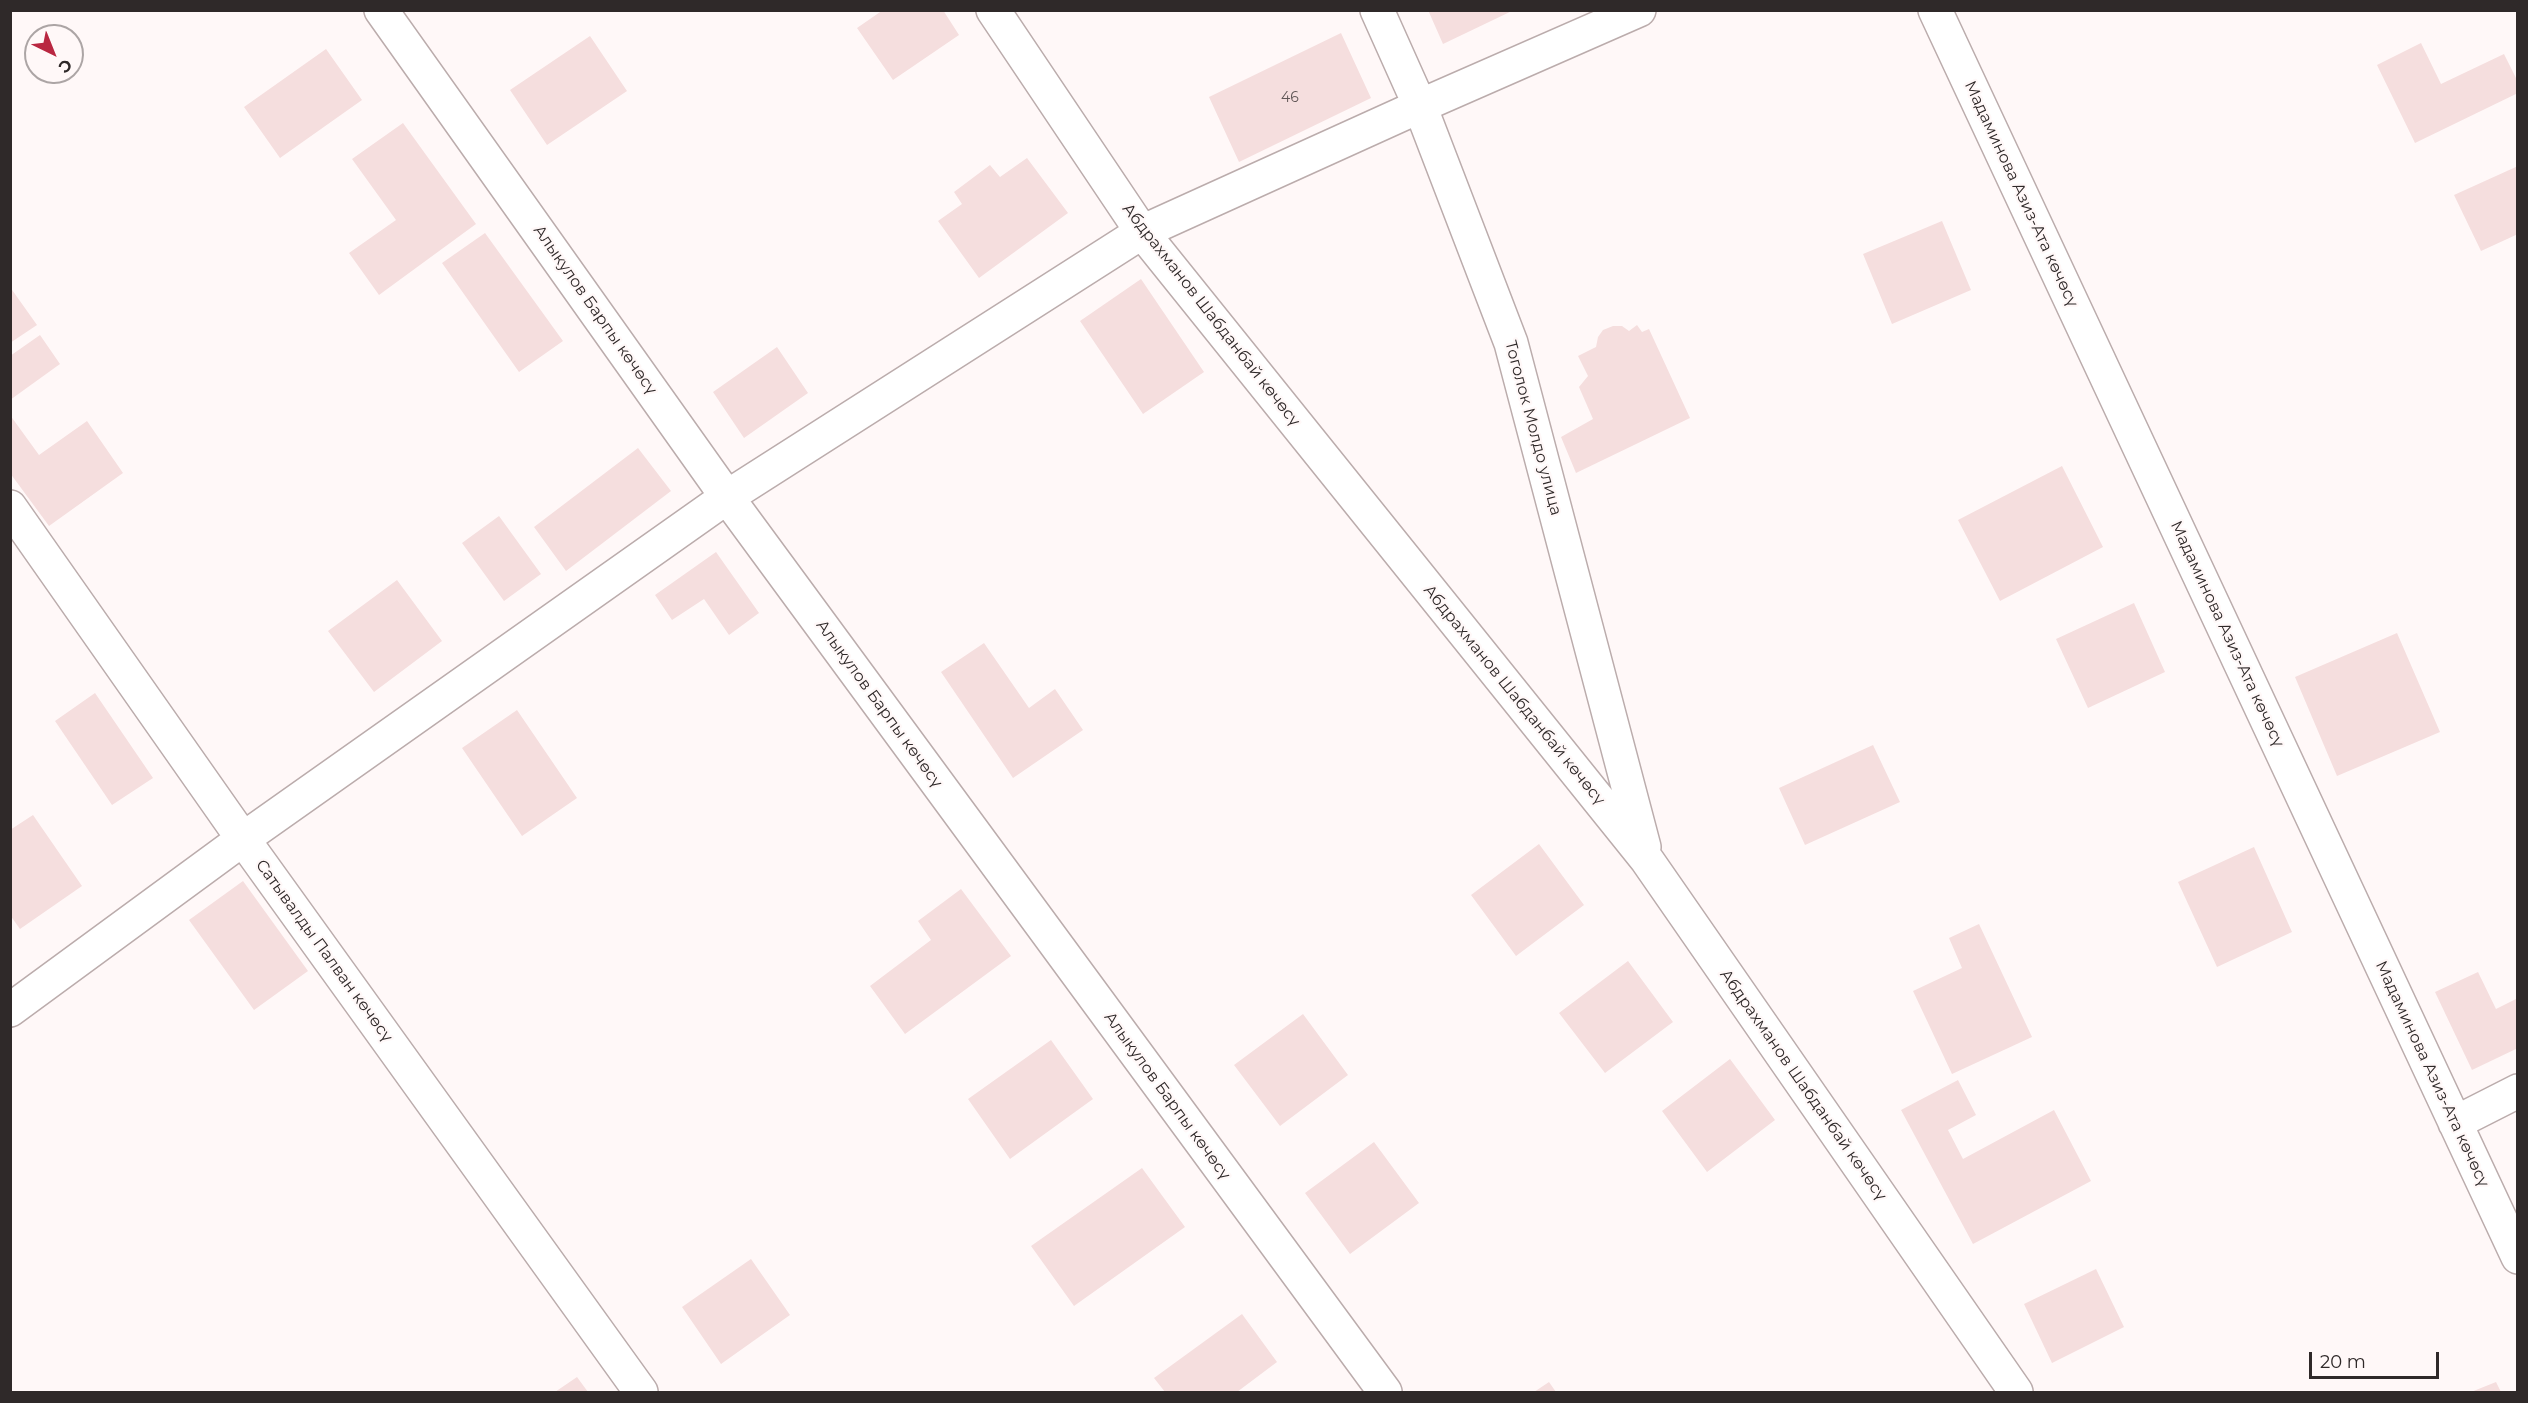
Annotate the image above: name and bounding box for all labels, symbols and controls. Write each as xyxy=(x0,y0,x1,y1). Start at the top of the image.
north arrow xyxy=(24,24,84,84)
text: С xyxy=(55,55,76,77)
street label: Мадаминова Азиз-Ата көчөсү xyxy=(1960,78,2082,310)
house number: 46 xyxy=(1281,90,1299,106)
street label: Абдрахманов Шабданбай көчөсү xyxy=(1118,200,1304,430)
street label: Алыкулов Барпы көчөсү xyxy=(529,222,661,398)
street label: Тоголок Молдо улица xyxy=(1500,338,1566,518)
street label: Мадаминова Азиз-Ата көчөсү xyxy=(2166,518,2288,750)
street label: Абдрахманов Шабданбай көчөсү xyxy=(1419,581,1609,809)
street label: Алыкулов Барпы көчөсү xyxy=(812,616,946,792)
street label: Сатывалды Палван көчөсү xyxy=(251,856,397,1046)
street label: Мадаминова Азиз-Ата көчөсү xyxy=(2371,958,2493,1190)
street label: Абдрахманов Шабданбай көчөсү xyxy=(1715,966,1891,1204)
street label: Алыкулов Барпы көчөсү xyxy=(1100,1008,1234,1184)
scale bar xyxy=(2312,1340,2442,1378)
text: 20 m xyxy=(2320,1351,2366,1373)

